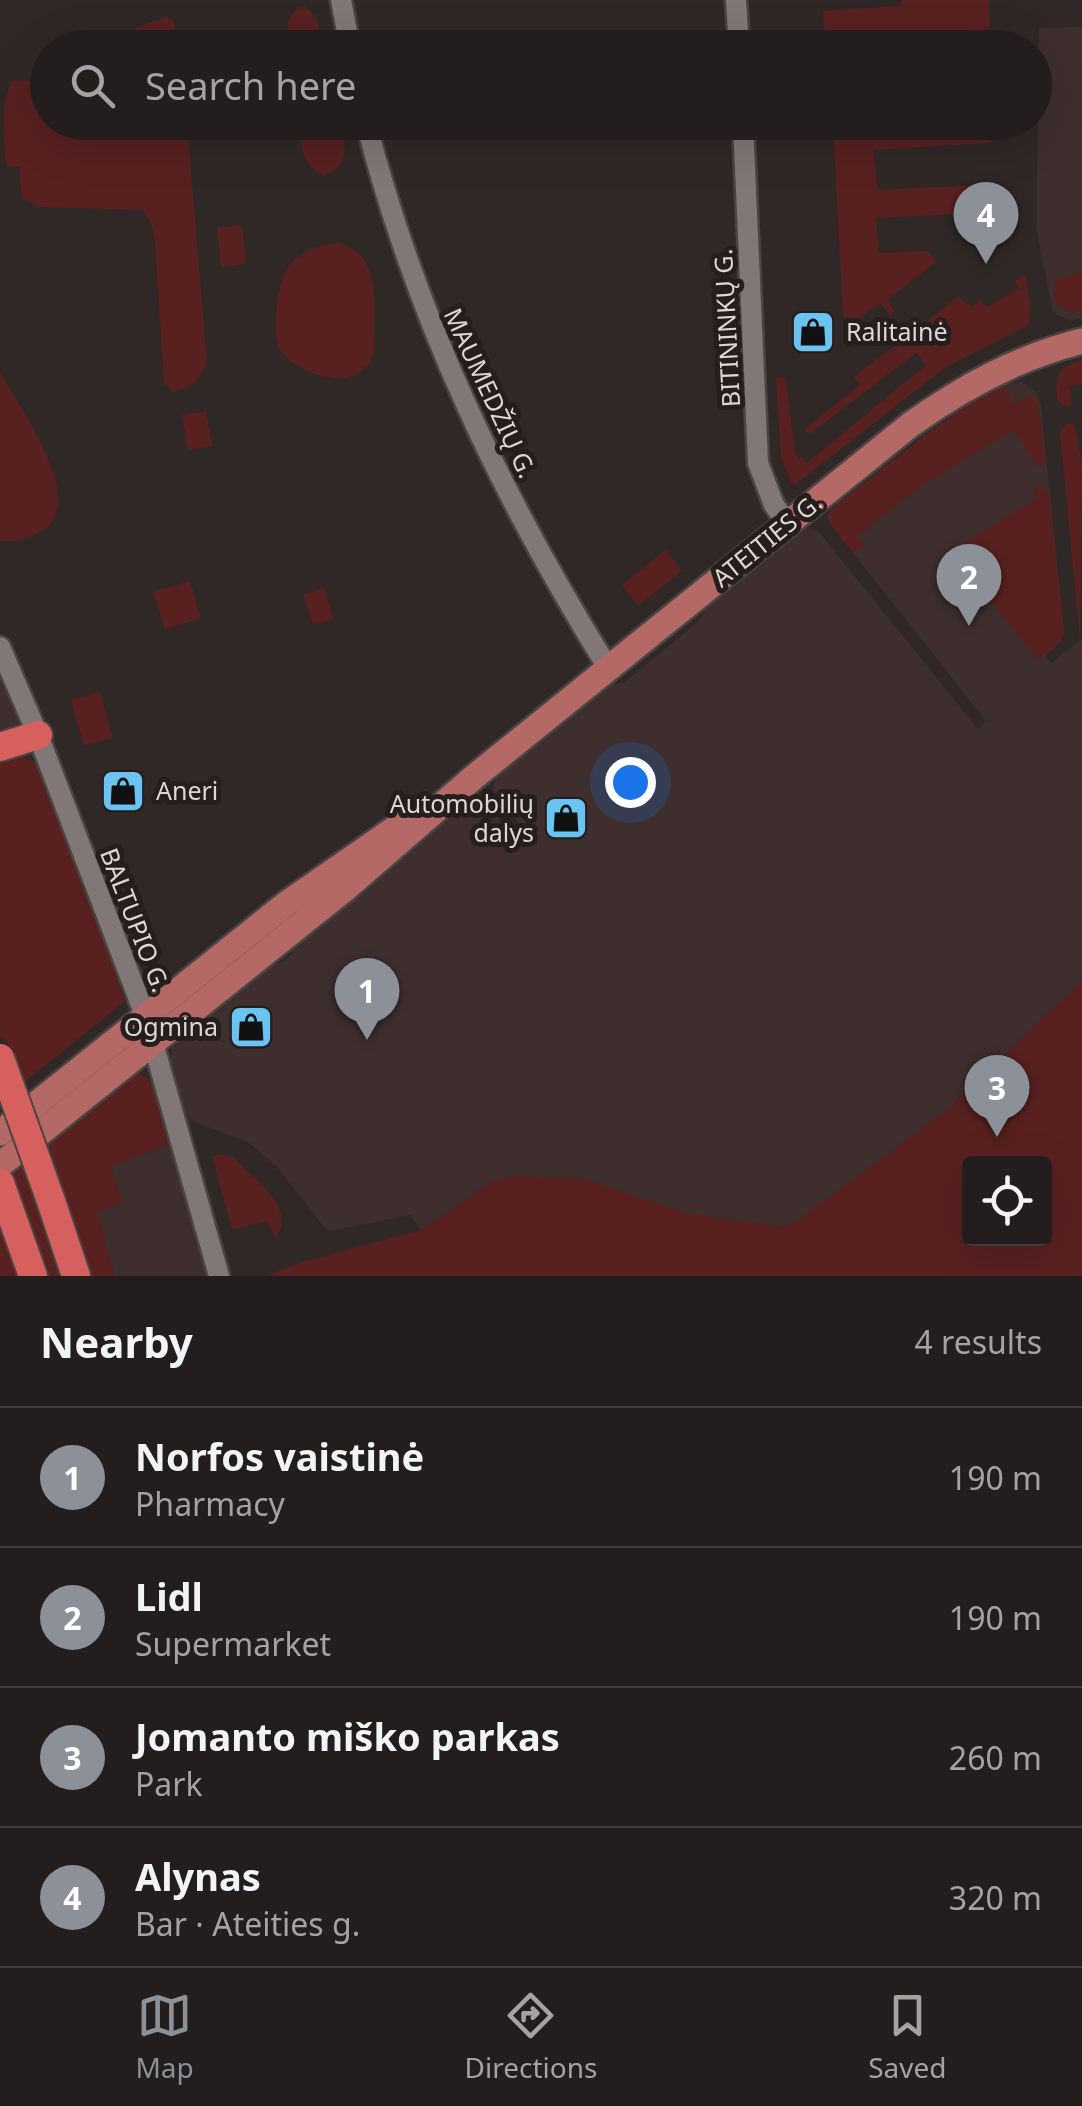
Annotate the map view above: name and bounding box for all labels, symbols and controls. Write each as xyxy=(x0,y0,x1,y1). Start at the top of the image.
search box xyxy=(30,30,1052,140)
icon: search xyxy=(65,58,120,113)
text: Search here xyxy=(145,59,356,111)
pin: 4 xyxy=(954,182,1018,264)
street label: BITININKŲ G. xyxy=(705,248,747,408)
street label: MAUMEDŽIŲ G. xyxy=(437,302,545,483)
shop icon: Ralitainė xyxy=(790,309,836,355)
place label: Ralitainė xyxy=(846,314,948,348)
street label: ATEITIES G. xyxy=(704,485,828,594)
pin: 2 xyxy=(936,544,1002,626)
your location xyxy=(605,757,656,808)
shop icon: Aneri xyxy=(100,768,146,814)
place label: Aneri xyxy=(156,773,218,807)
place label: Automobilių dalys xyxy=(390,786,534,849)
shop icon: Automobilių dalys xyxy=(543,795,589,841)
street label: BALTUPIO G. xyxy=(93,843,179,996)
pin: 1 xyxy=(334,958,400,1040)
shop icon: Ogmina xyxy=(228,1004,274,1050)
place label: Ogmina xyxy=(124,1009,218,1043)
pin: 3 xyxy=(964,1054,1030,1137)
map controls xyxy=(962,1156,1052,1246)
button: locate xyxy=(962,1156,1052,1246)
text: Nearby xyxy=(40,1313,193,1370)
text: 4 results xyxy=(915,1320,1042,1363)
text: Norfos vaistinė xyxy=(135,1430,424,1482)
text: 1 xyxy=(63,1456,82,1499)
text: 190 m xyxy=(949,1456,1042,1499)
text: Pharmacy xyxy=(135,1482,285,1525)
text: Lidl xyxy=(135,1570,203,1622)
text: 2 xyxy=(63,1596,82,1639)
text: 190 m xyxy=(949,1596,1042,1639)
text: Supermarket xyxy=(135,1622,331,1665)
text: Jomanto miško parkas xyxy=(135,1710,560,1762)
text: 3 xyxy=(63,1736,82,1779)
text: 260 m xyxy=(949,1736,1042,1779)
text: Park xyxy=(135,1762,203,1805)
text: Alynas xyxy=(135,1850,261,1902)
text: 4 xyxy=(63,1876,82,1919)
text: 320 m xyxy=(949,1876,1042,1919)
text: Bar · Ateities g. xyxy=(135,1902,360,1945)
tab: Map xyxy=(135,1988,194,2086)
tab: Directions xyxy=(465,1988,597,2086)
tab: Saved xyxy=(868,1988,947,2086)

